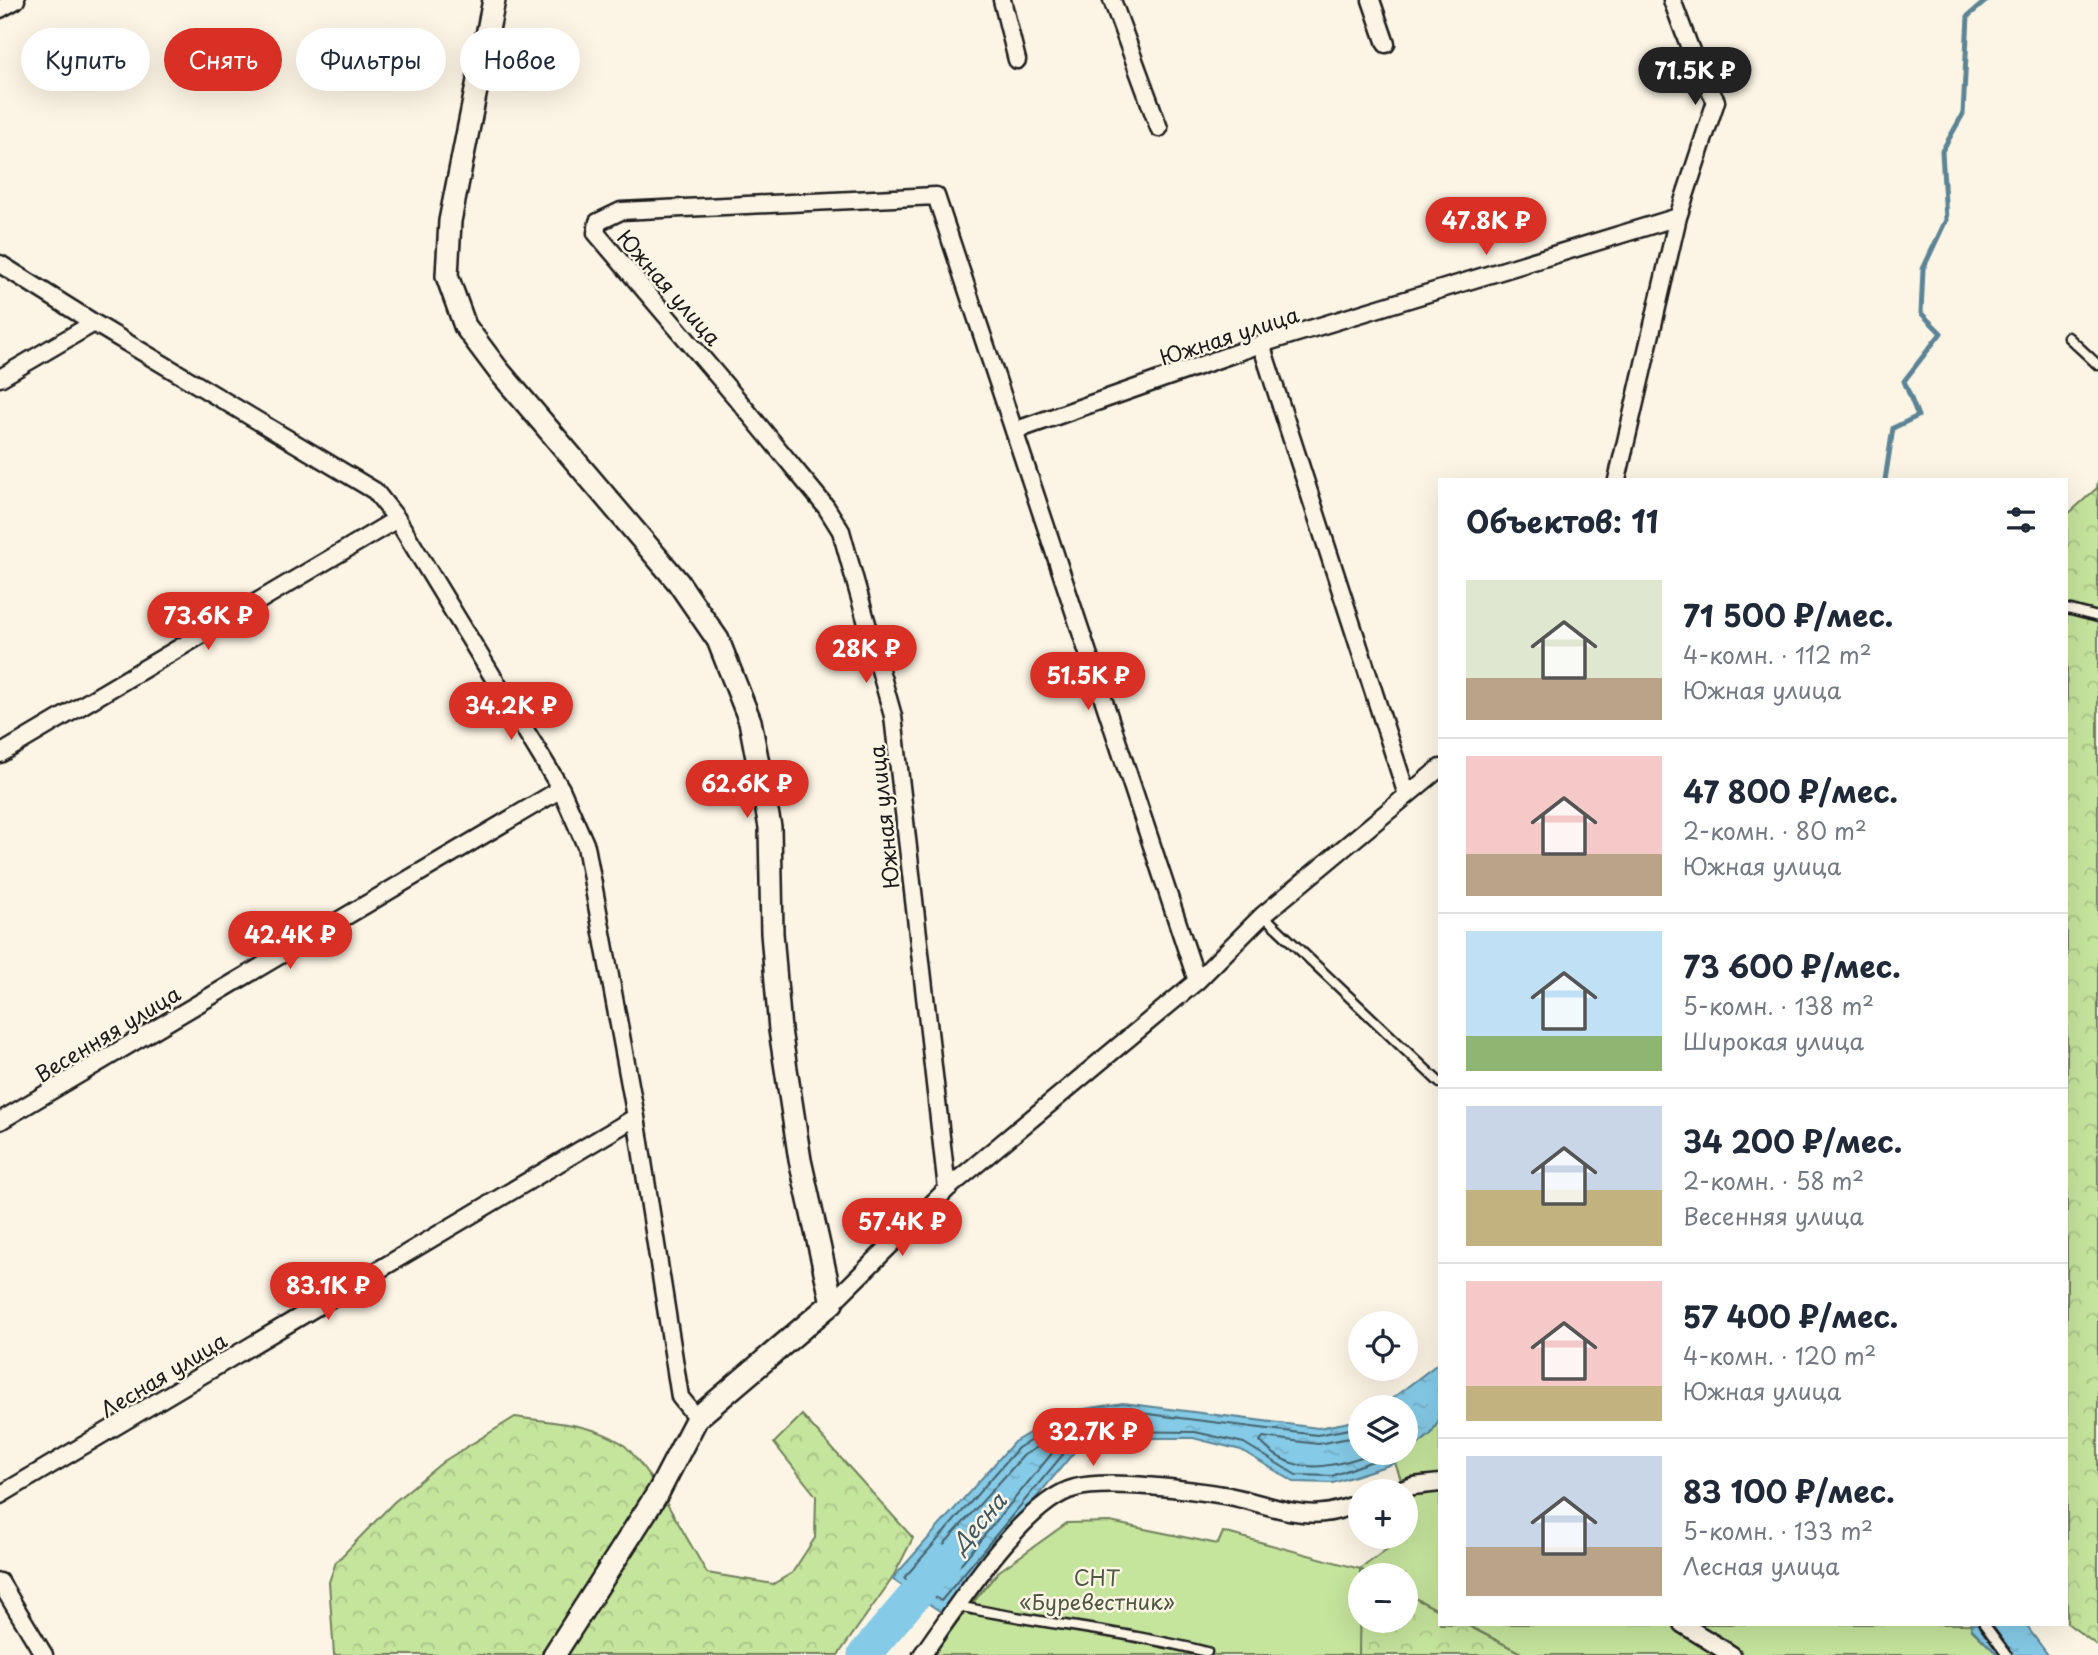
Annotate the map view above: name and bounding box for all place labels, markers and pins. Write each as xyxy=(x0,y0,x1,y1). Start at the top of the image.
pin: 71.5K ₽ xyxy=(1630,48,1760,107)
pin: 47.8K ₽ xyxy=(1421,198,1551,257)
pin: 73.6K ₽ xyxy=(143,592,273,652)
pin: 28K ₽ xyxy=(817,626,915,685)
pin: 51.5K ₽ xyxy=(1023,652,1153,712)
pin: 34.2K ₽ xyxy=(446,682,576,742)
pin: 62.6K ₽ xyxy=(682,760,812,820)
pin: 42.4K ₽ xyxy=(225,912,355,971)
pin: 57.4K ₽ xyxy=(837,1198,967,1258)
pin: 83.1K ₽ xyxy=(263,1262,393,1322)
pin: 32.7K ₽ xyxy=(1028,1408,1158,1468)

